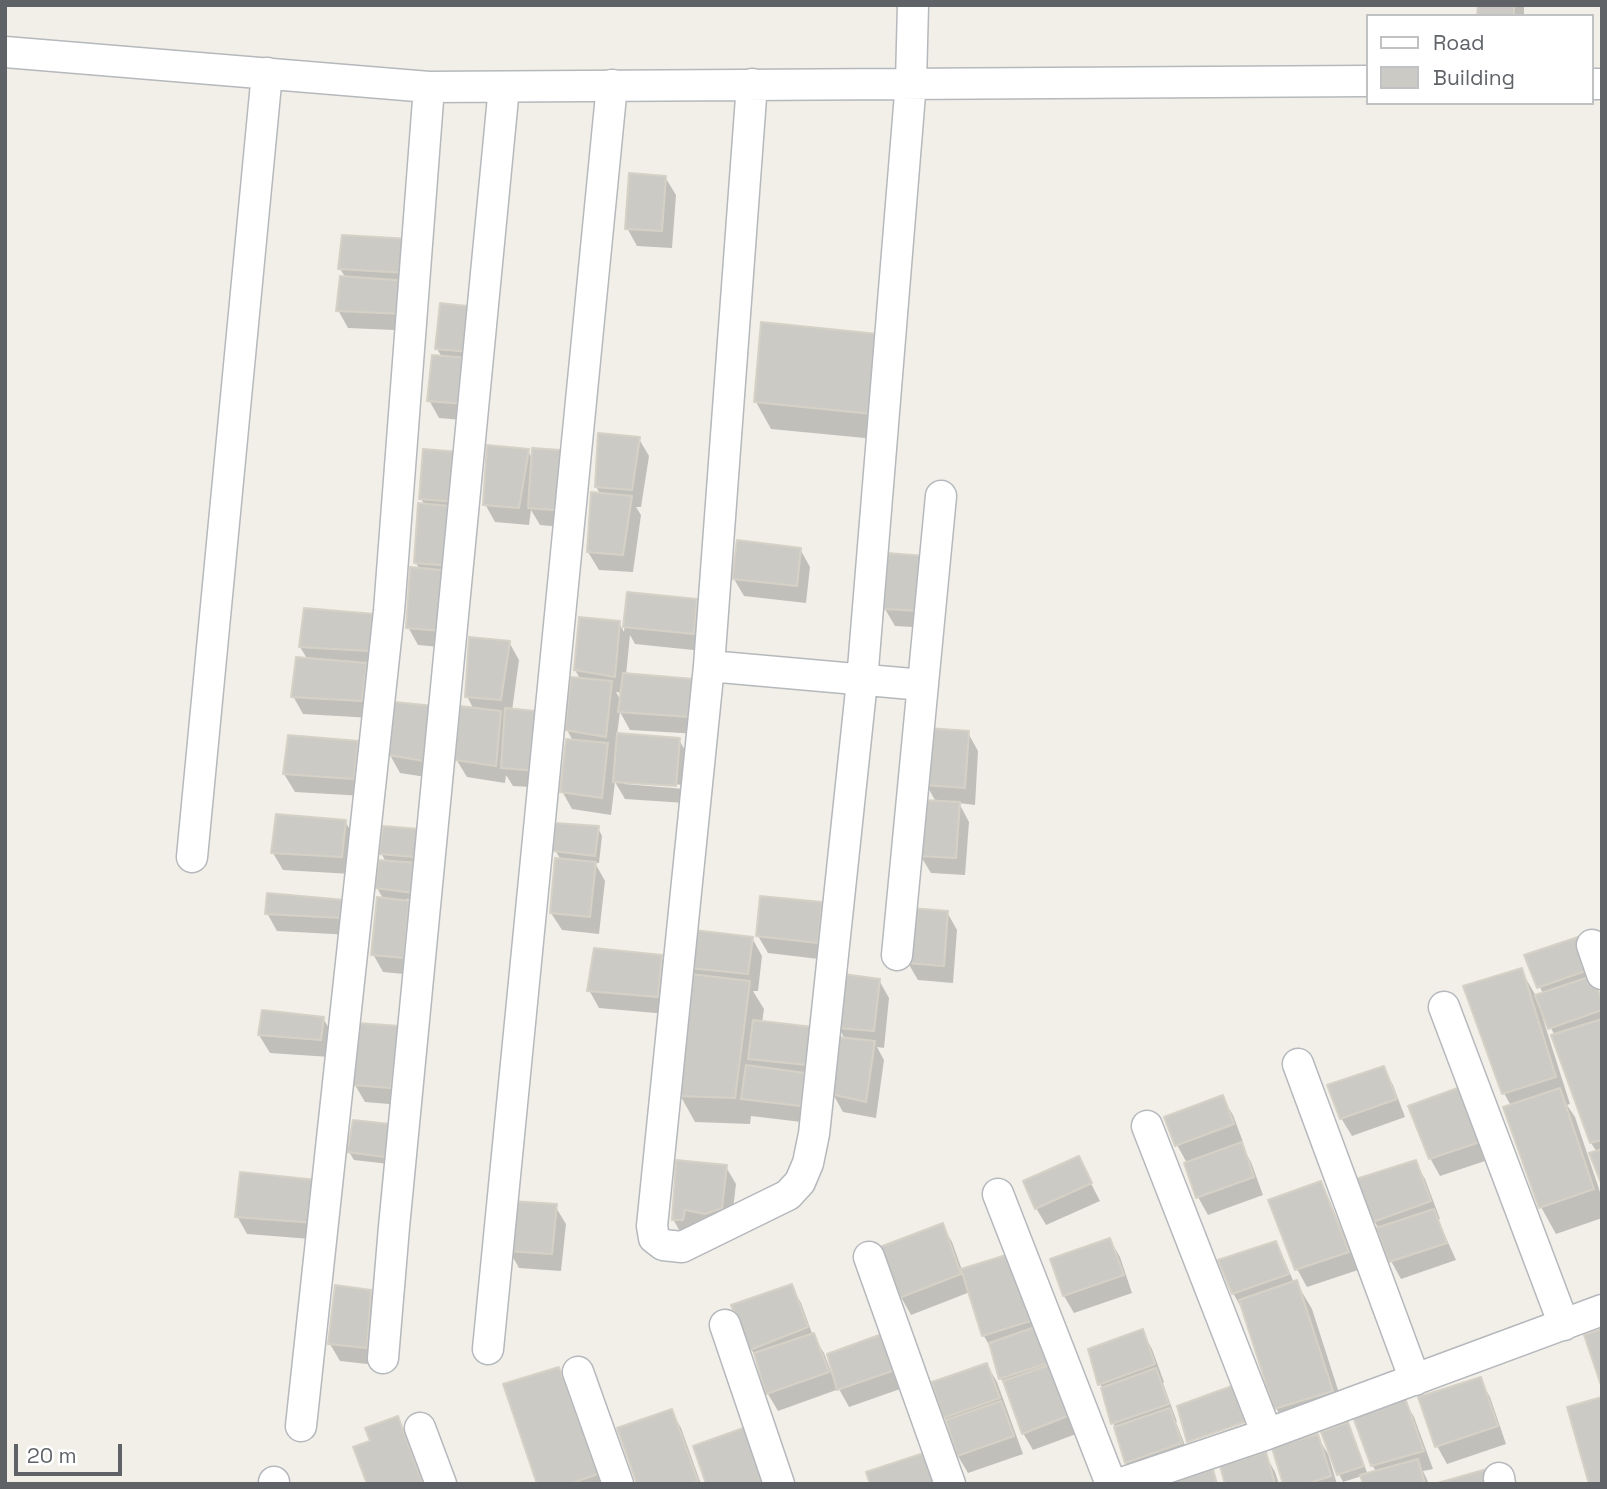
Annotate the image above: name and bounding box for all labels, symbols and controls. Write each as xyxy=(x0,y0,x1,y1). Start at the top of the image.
legend xyxy=(1366,14,1593,105)
text: Road xyxy=(1433,29,1485,56)
text: Building xyxy=(1433,64,1515,91)
scale bar xyxy=(18,1430,126,1474)
text: 20 m xyxy=(27,1442,77,1469)

